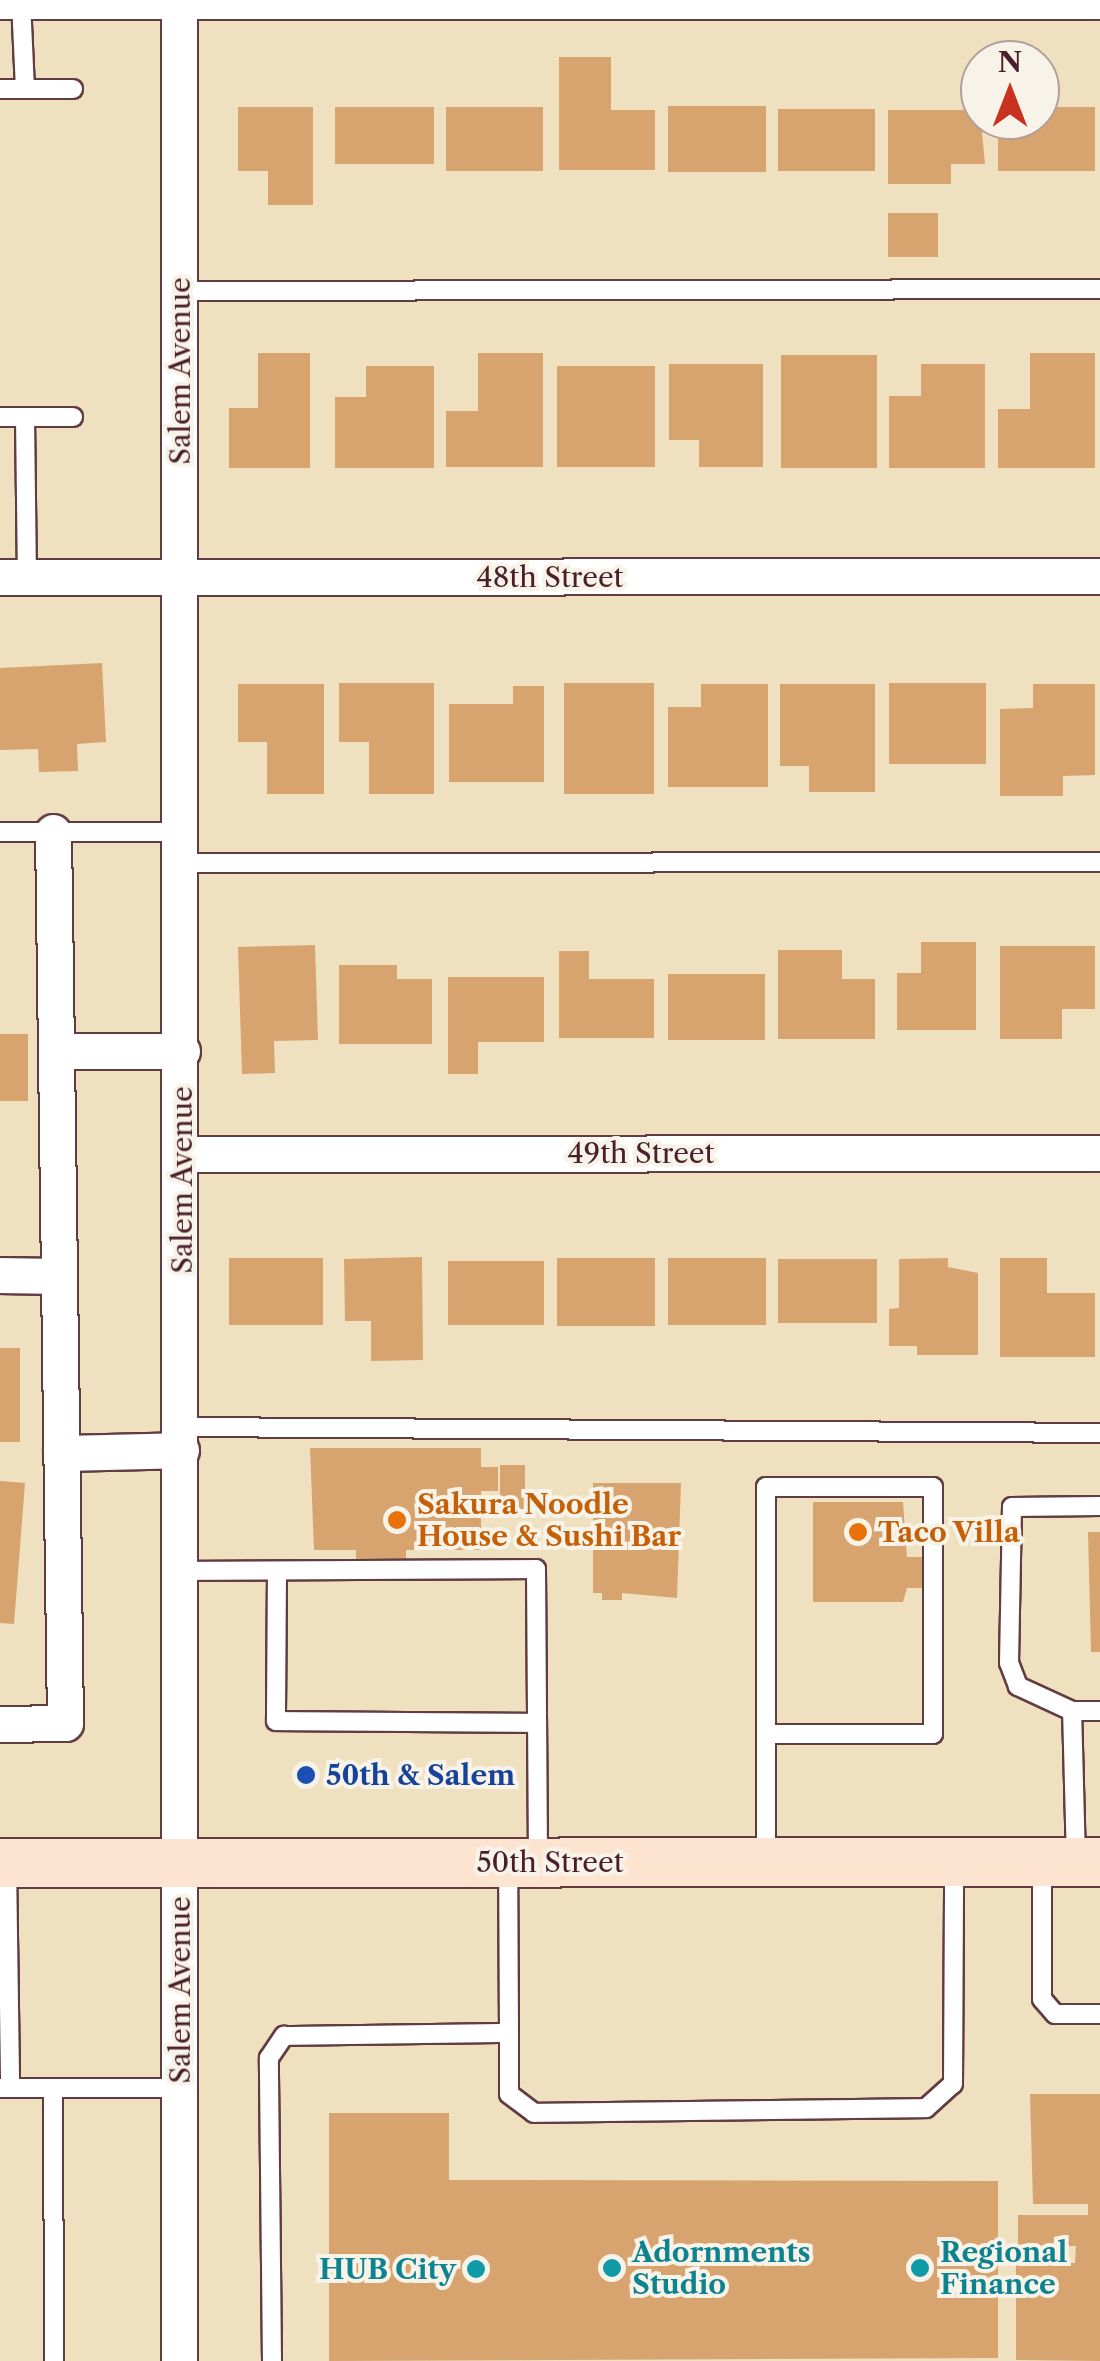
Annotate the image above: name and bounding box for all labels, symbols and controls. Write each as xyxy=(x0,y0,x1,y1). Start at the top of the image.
north arrow xyxy=(960,40,1060,140)
text: N xyxy=(998,45,1022,79)
street label: Salem Avenue xyxy=(163,277,197,465)
street label: 48th Street xyxy=(476,560,624,594)
street label: Salem Avenue xyxy=(165,1086,199,1274)
street label: 49th Street xyxy=(568,1136,714,1170)
place label: Sakura Noodle House & Sushi Bar xyxy=(417,1487,681,1553)
marker: Sakura Noodle House & Sushi Bar xyxy=(386,1509,408,1531)
place label: Taco Villa xyxy=(878,1515,1021,1549)
marker: Taco Villa xyxy=(847,1521,869,1543)
place label: 50th & Salem xyxy=(326,1758,515,1792)
marker: 50th & Salem xyxy=(295,1764,317,1786)
street label: 50th Street xyxy=(476,1845,624,1879)
street label: Salem Avenue xyxy=(163,1896,197,2084)
place label: Adornments Studio xyxy=(632,2235,811,2301)
place label: Regional Finance xyxy=(940,2235,1067,2301)
place label: HUB City xyxy=(319,2252,456,2286)
marker: Adornments Studio xyxy=(601,2257,623,2279)
marker: Regional Finance xyxy=(909,2257,931,2279)
marker: HUB City xyxy=(465,2258,487,2280)

